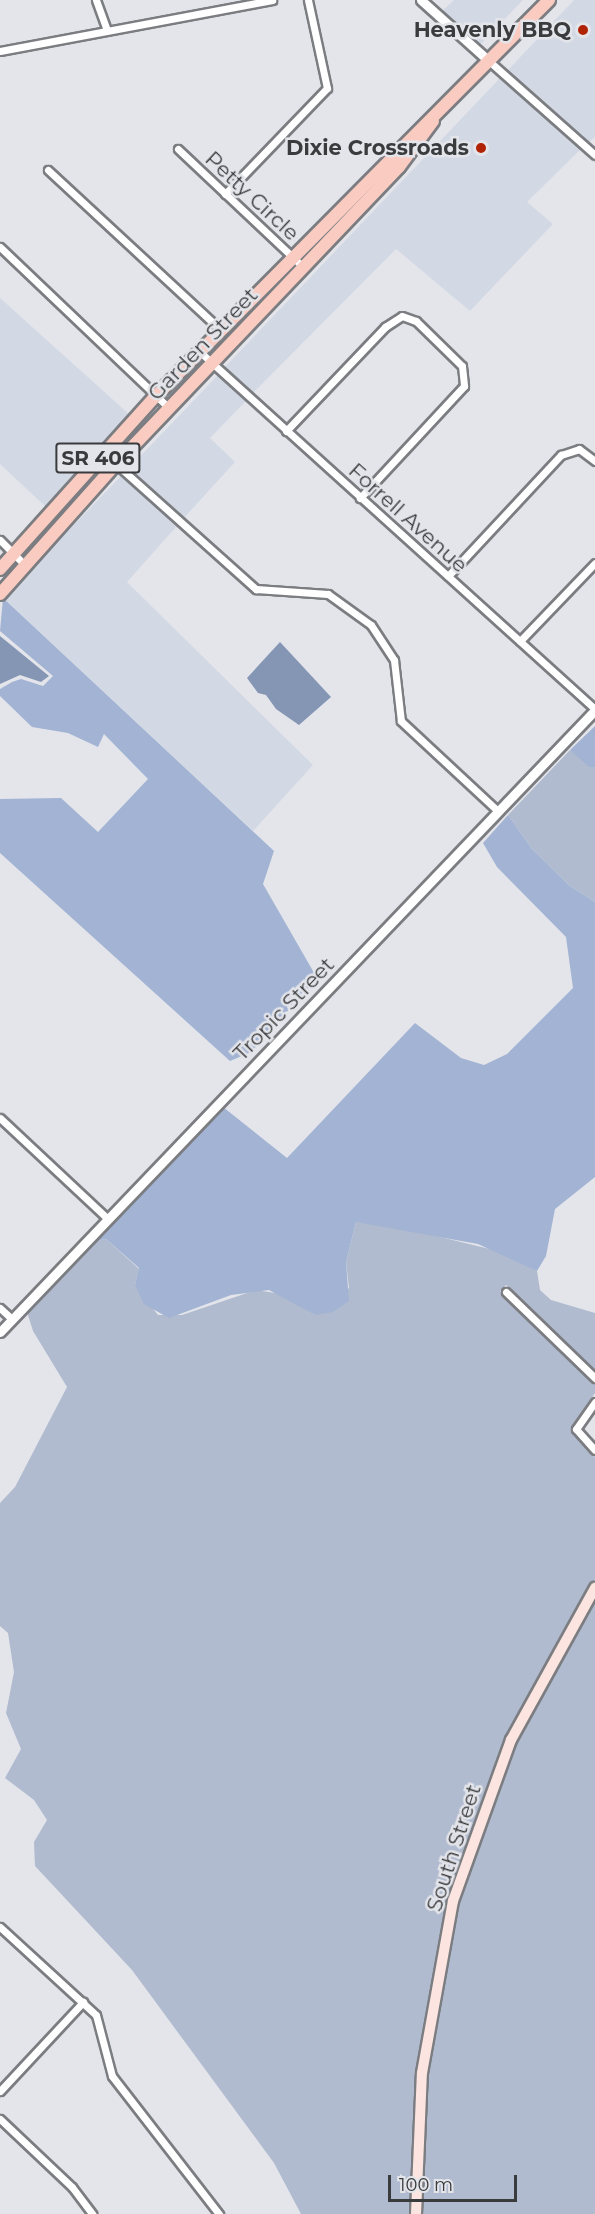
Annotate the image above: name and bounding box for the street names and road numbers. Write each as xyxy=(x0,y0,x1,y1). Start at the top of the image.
street label: Petty Circle xyxy=(200,146,304,246)
street label: Garden Street xyxy=(143,282,263,406)
road number: SR 406 xyxy=(54,441,142,475)
street label: Forrell Avenue xyxy=(343,458,473,578)
street label: Tropic Street xyxy=(228,952,340,1066)
street label: South Street xyxy=(422,1781,486,1915)

